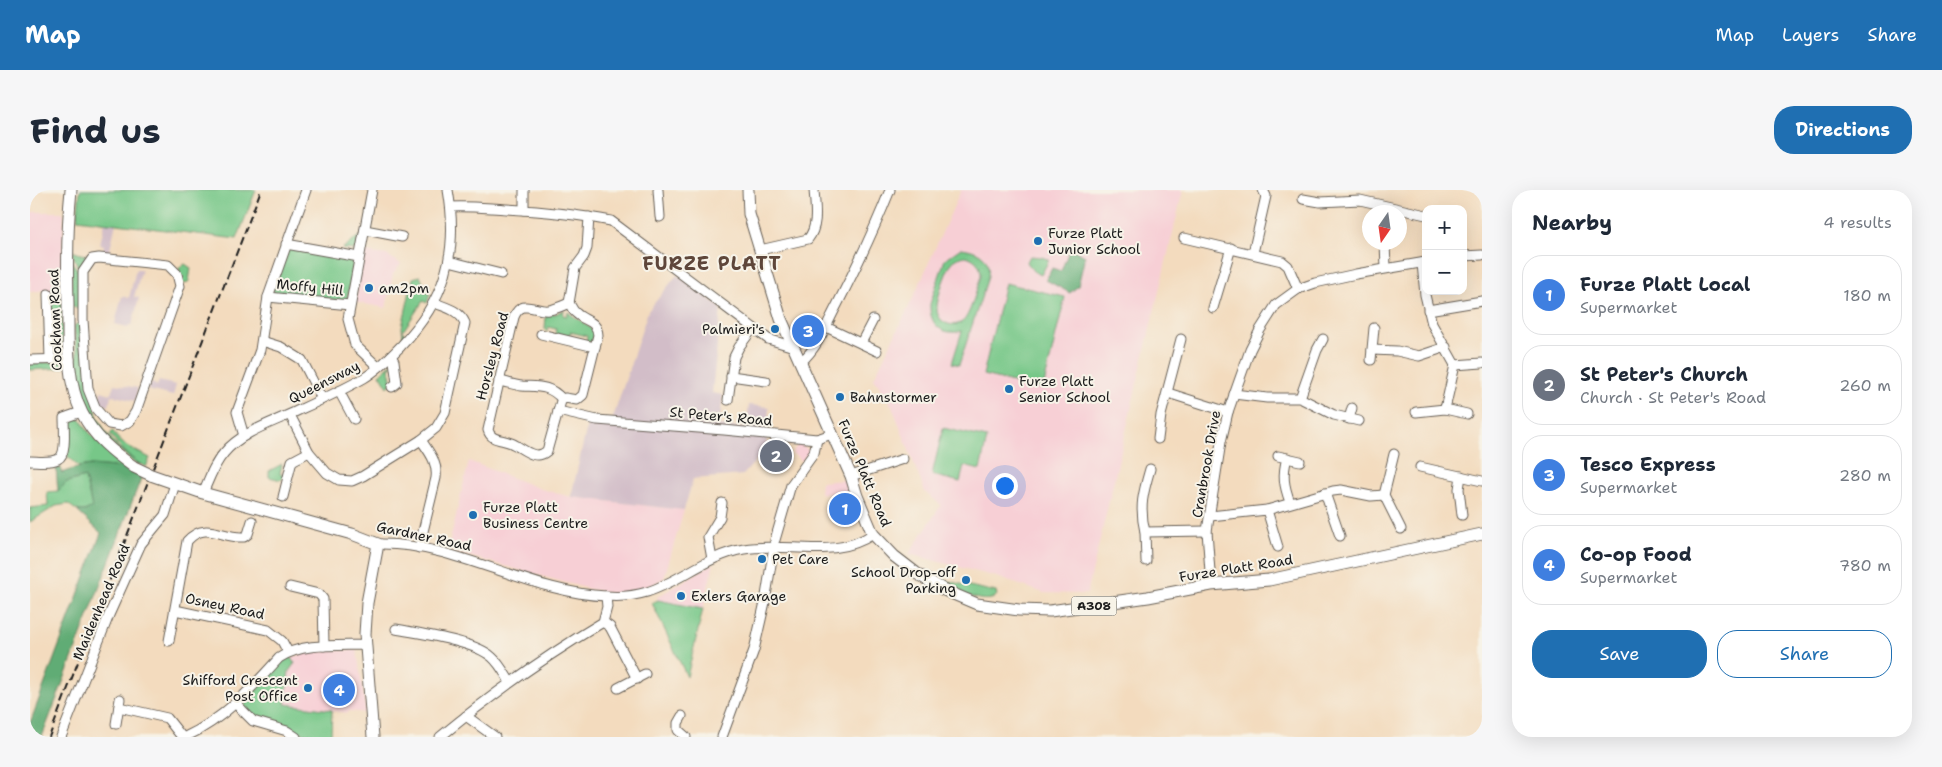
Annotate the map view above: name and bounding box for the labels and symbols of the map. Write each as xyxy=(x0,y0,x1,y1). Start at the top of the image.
north arrow xyxy=(1362,205,1407,250)
place label: Furze Platt Junior School xyxy=(1048,224,1141,258)
marker: Furze Platt Junior School xyxy=(1032,235,1044,247)
district label: FURZE PLATT xyxy=(642,251,782,276)
street label: Cookham Road xyxy=(44,269,66,371)
street label: Moffy Hill xyxy=(276,275,345,300)
place label: am2pm xyxy=(379,279,429,297)
marker: am2pm xyxy=(363,282,375,294)
street label: Horsley Road xyxy=(472,310,513,402)
pin: 3 xyxy=(792,312,824,350)
place label: Palmieri's xyxy=(702,320,765,338)
marker: Palmieri's xyxy=(769,323,781,335)
street label: Queensway xyxy=(285,356,363,408)
place label: Furze Platt Senior School xyxy=(1019,372,1111,406)
marker: Furze Platt Senior School xyxy=(1003,383,1015,395)
place label: Bahnstormer xyxy=(850,388,937,406)
marker: Bahnstormer xyxy=(834,391,846,403)
street label: St Peter's Road xyxy=(669,403,773,429)
street label: Cranbrook Drive xyxy=(1188,409,1224,519)
street label: Furze Platt Road xyxy=(834,417,896,530)
pin: 2 xyxy=(760,437,792,475)
your location xyxy=(992,473,1018,499)
pin: 1 xyxy=(829,490,861,528)
place label: Furze Platt Business Centre xyxy=(483,498,588,532)
marker: Furze Platt Business Centre xyxy=(467,509,479,521)
street label: Gardner Road xyxy=(375,517,473,555)
street label: Maidenhead Road xyxy=(68,541,134,663)
place label: Pet Care xyxy=(772,550,829,568)
street label: Furze Platt Road xyxy=(1178,550,1294,586)
marker: Pet Care xyxy=(756,553,768,565)
place label: School Drop-off Parking xyxy=(851,563,957,597)
marker: School Drop-off Parking xyxy=(960,574,972,586)
place label: Exlers Garage xyxy=(691,587,786,605)
street label: Osney Road xyxy=(184,589,267,623)
marker: Exlers Garage xyxy=(675,590,687,602)
road number: A308 xyxy=(1072,596,1116,616)
place label: Shifford Crescent Post Office xyxy=(182,671,298,705)
pin: 4 xyxy=(323,671,355,709)
marker: Shifford Crescent Post Office xyxy=(302,682,314,694)

